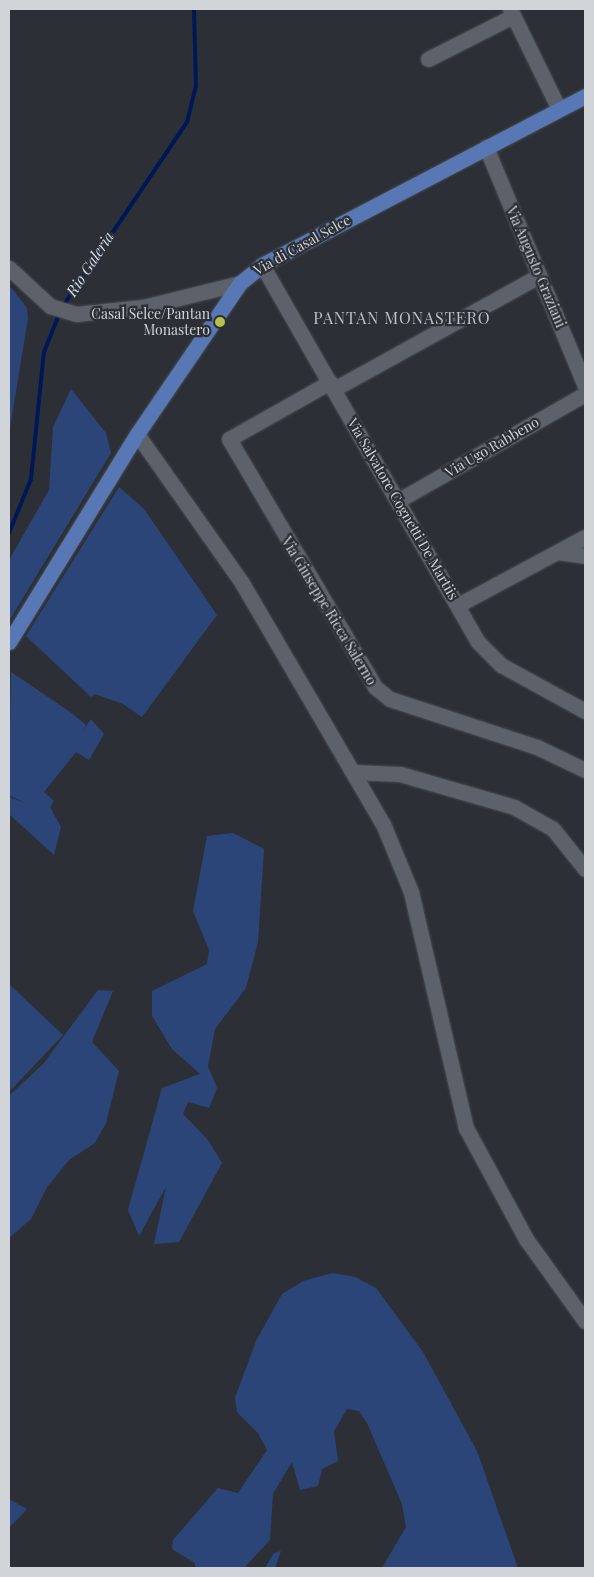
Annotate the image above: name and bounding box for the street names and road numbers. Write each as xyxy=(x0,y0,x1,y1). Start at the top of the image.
street label: Via Augusto Graziani xyxy=(503,204,569,330)
street label: Via di Casal Selce xyxy=(251,211,353,279)
street label: Via Ugo Rabbeno xyxy=(442,413,542,481)
street label: Via Salvatore Cognetti De Martiis xyxy=(344,415,462,603)
street label: Via Giuseppe Ricca Salerno xyxy=(278,534,380,688)

